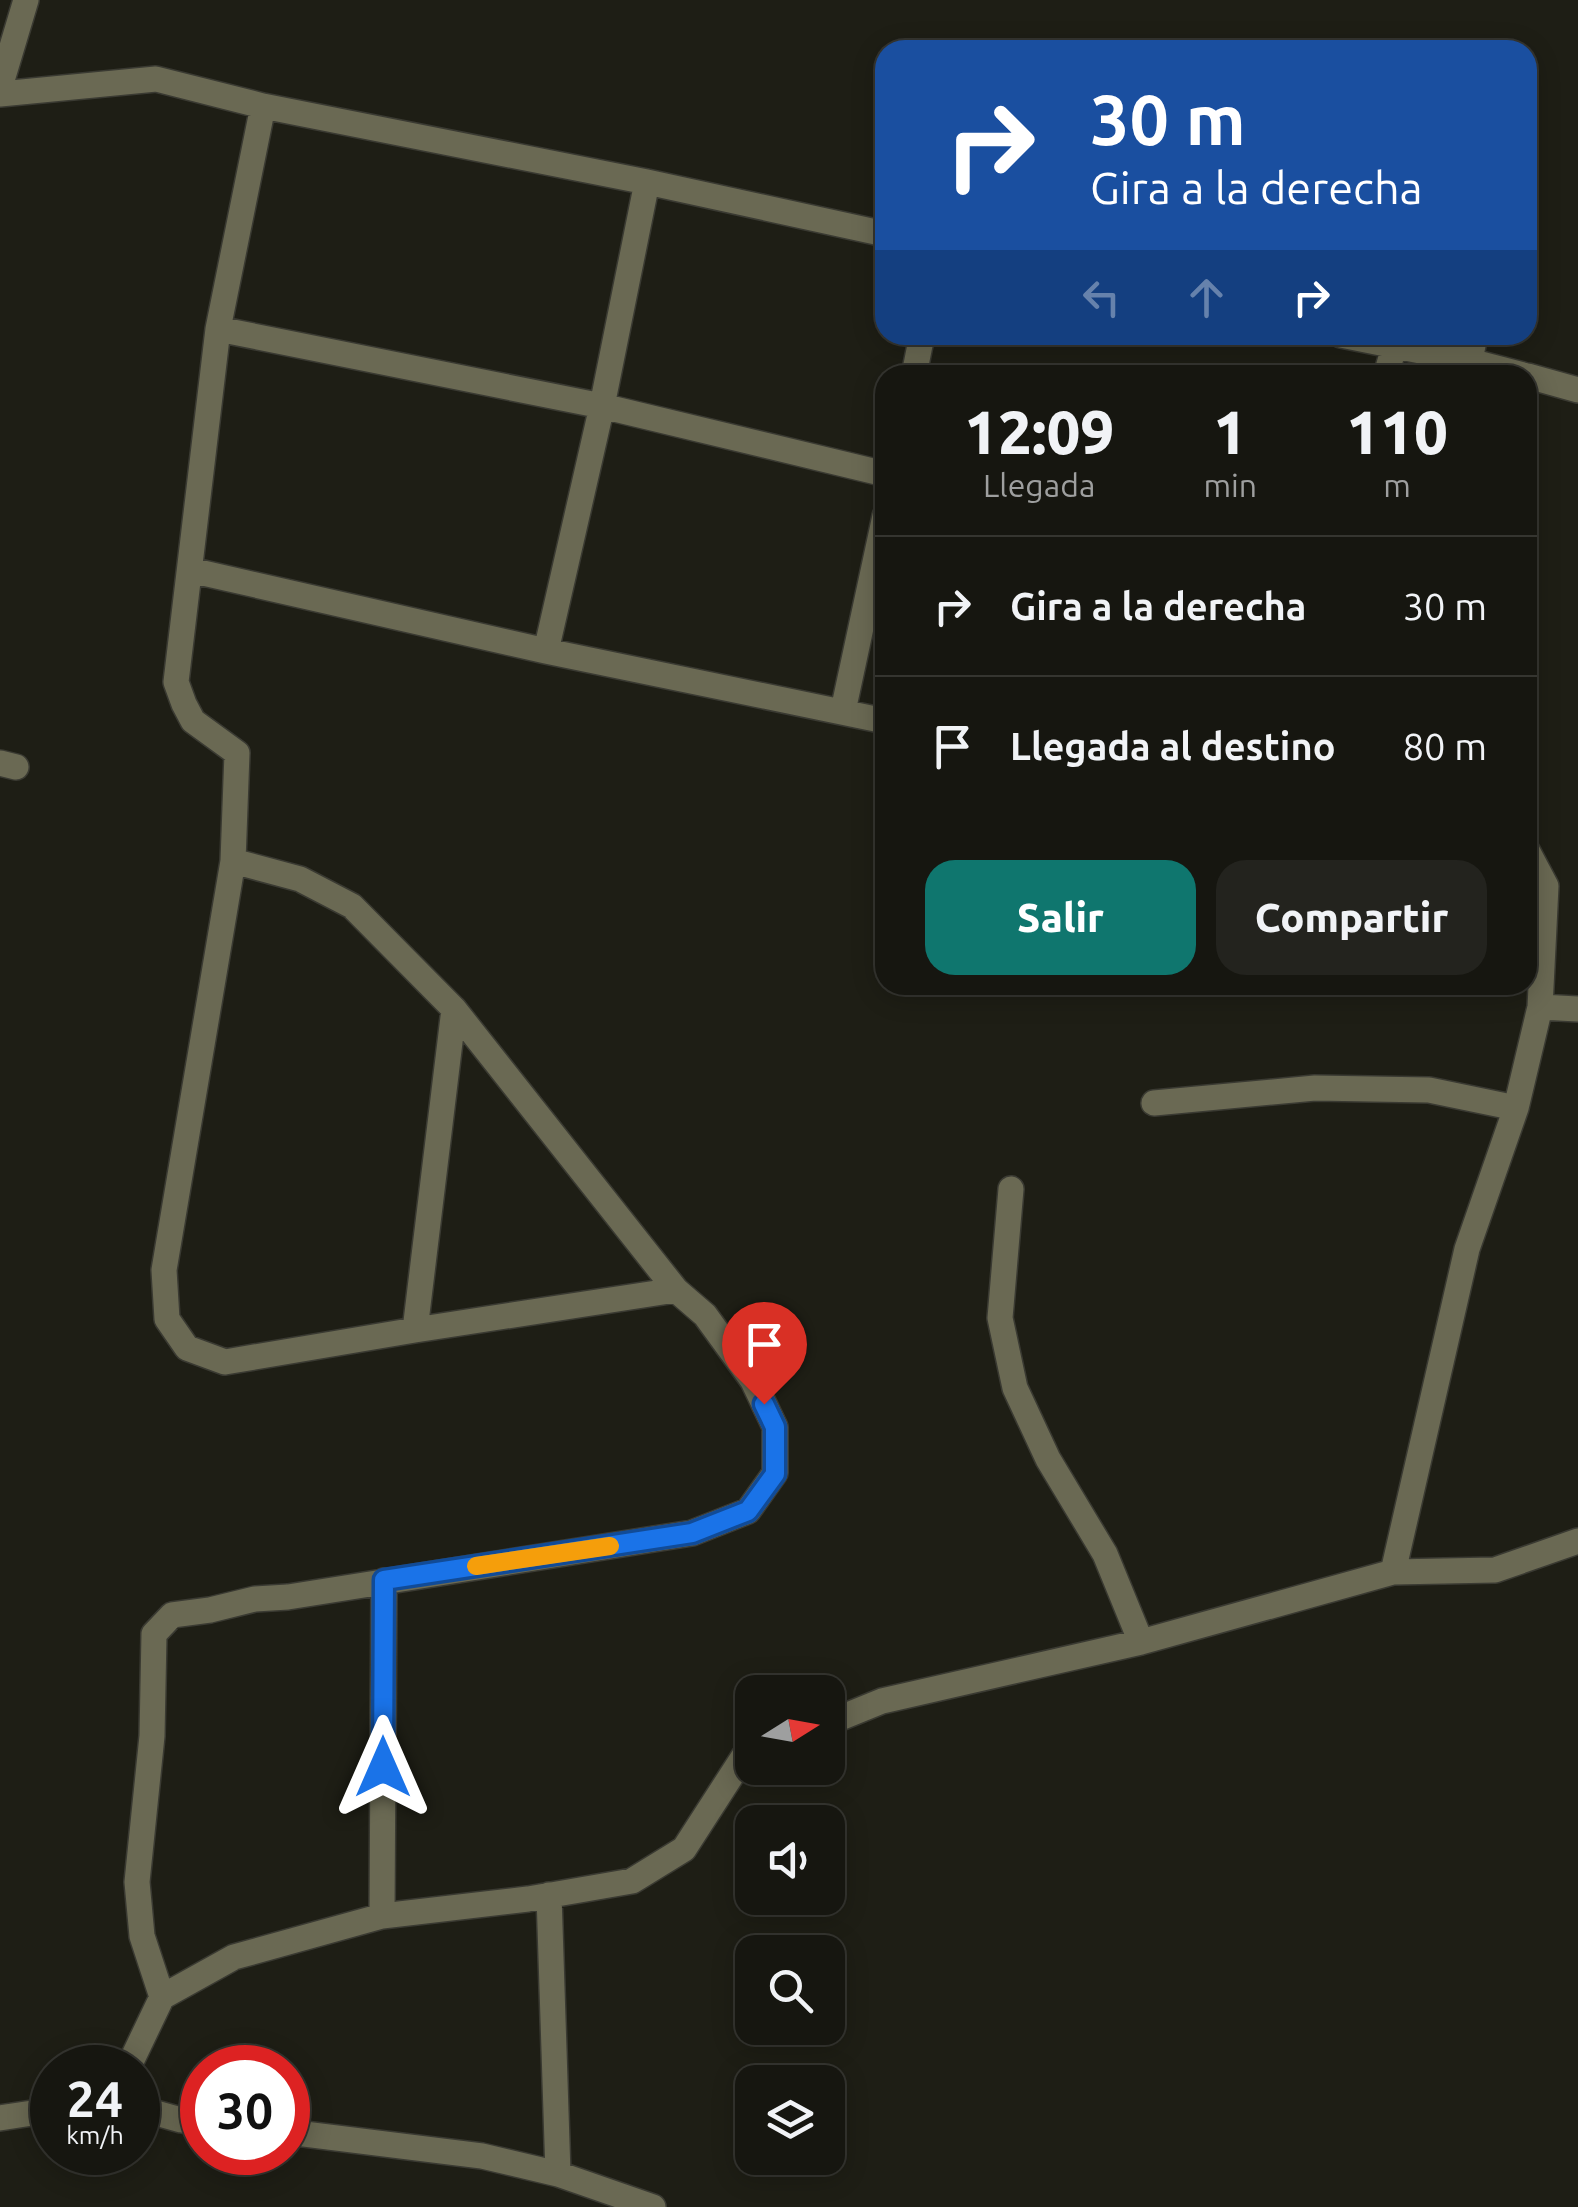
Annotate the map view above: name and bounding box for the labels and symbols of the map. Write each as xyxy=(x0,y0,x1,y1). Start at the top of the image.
pin xyxy=(722,1302,807,1405)
north arrow xyxy=(735,1675,845,1785)
position arrow xyxy=(331,1715,435,1819)
speed limit sign: 30 xyxy=(180,2045,310,2175)

